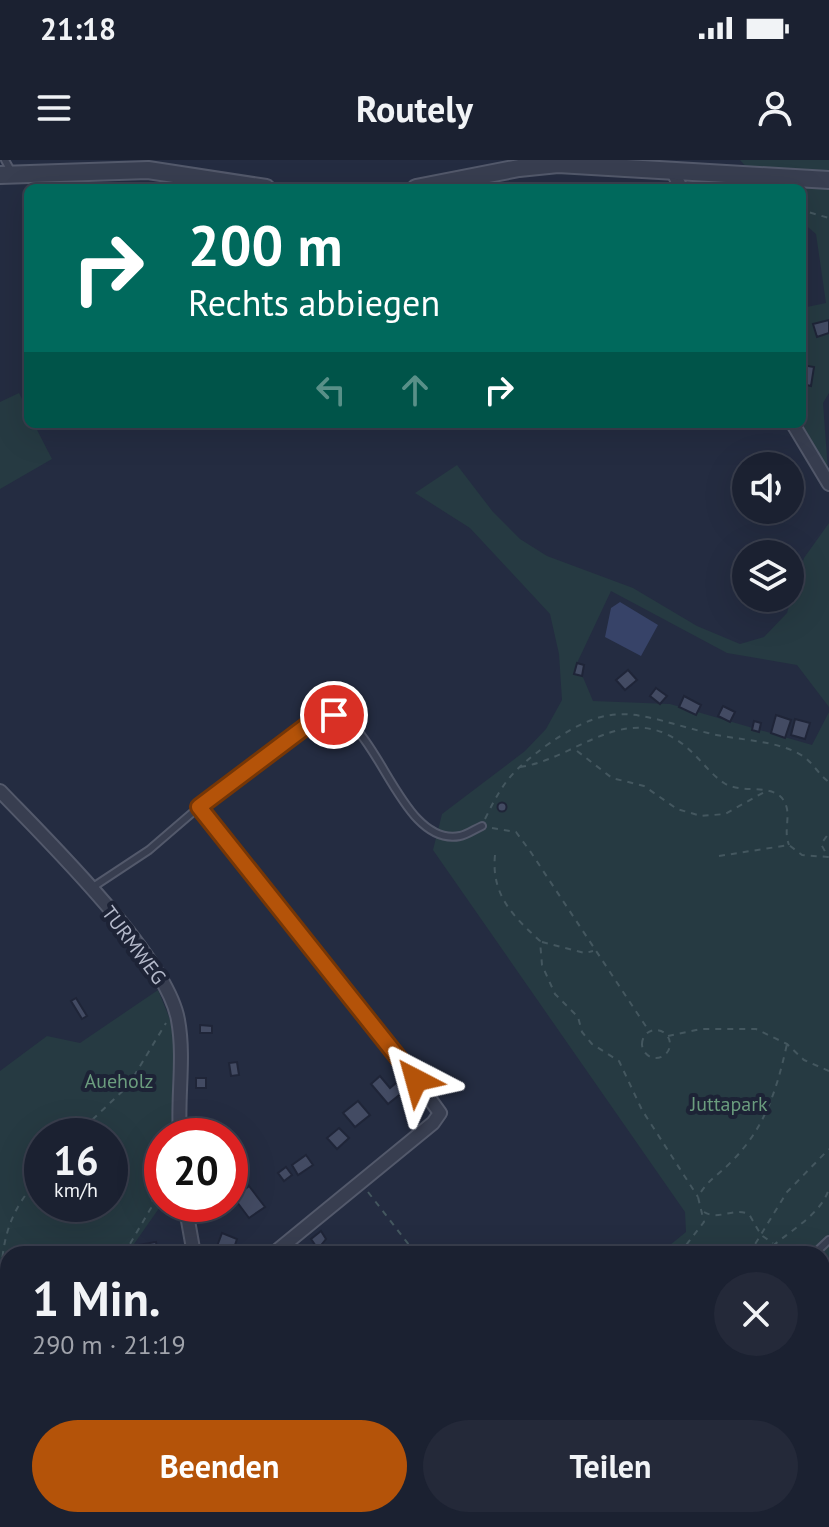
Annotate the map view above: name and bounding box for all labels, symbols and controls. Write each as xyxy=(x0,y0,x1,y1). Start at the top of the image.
text: 21:18 xyxy=(40,9,116,48)
text: Routely xyxy=(356,85,473,132)
icon: menu xyxy=(32,86,76,130)
icon: person xyxy=(753,86,797,130)
text: 200 m xyxy=(188,209,343,281)
icon: right xyxy=(56,216,160,320)
text: Rechts abbiegen xyxy=(188,279,440,326)
icon: left xyxy=(309,368,353,412)
icon: ahead xyxy=(393,368,437,412)
icon: right xyxy=(477,368,521,412)
map controls xyxy=(732,452,804,612)
button: sound xyxy=(732,452,804,524)
button: layers xyxy=(732,540,804,612)
pin xyxy=(300,681,368,749)
icon: arrive xyxy=(312,693,356,737)
street label: TURMWEG xyxy=(96,901,172,989)
position arrow xyxy=(374,1038,458,1122)
park label: Aueholz xyxy=(84,1068,154,1094)
park label: Juttapark xyxy=(689,1091,768,1117)
speed limit sign: 20 xyxy=(144,1118,248,1222)
text: 16 xyxy=(53,1134,99,1186)
text: km/h xyxy=(54,1177,98,1203)
text: 1 Min. xyxy=(32,1267,161,1329)
button: close xyxy=(714,1272,798,1356)
text: 290 m · 21:19 xyxy=(32,1328,186,1361)
button: Beenden xyxy=(32,1420,407,1512)
button: Teilen xyxy=(423,1420,798,1512)

